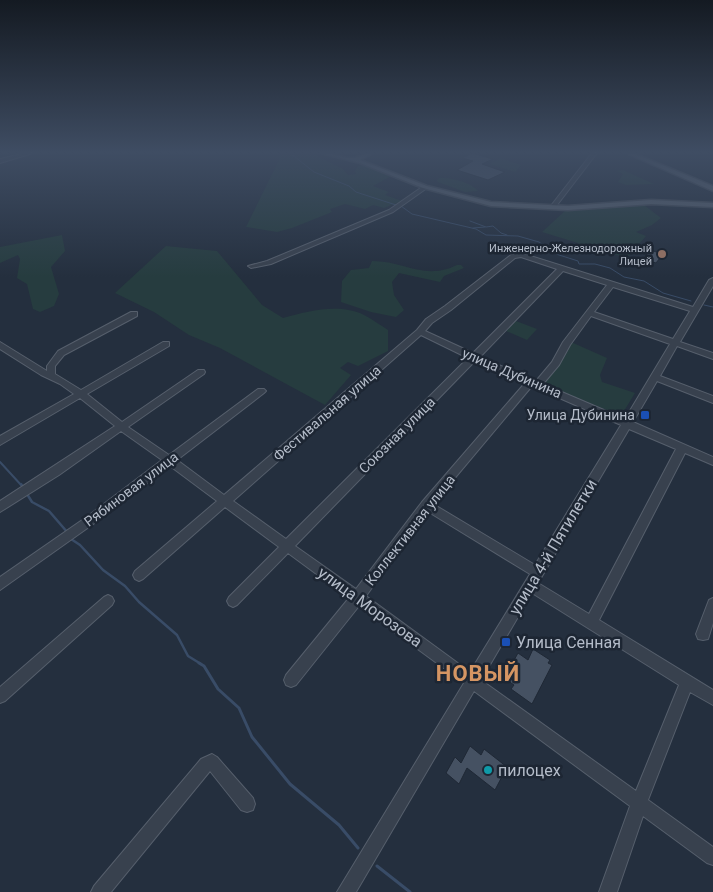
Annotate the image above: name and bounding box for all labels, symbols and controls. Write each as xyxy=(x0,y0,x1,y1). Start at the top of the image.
place label: Инженерно-Железнодорожный Лицей xyxy=(489,242,652,268)
marker: Инженерно-Железнодорожный Лицей xyxy=(656,248,668,260)
street label: улица Дубинина xyxy=(460,345,564,401)
street label: Фестивальная улица xyxy=(270,362,384,464)
street label: Союзная улица xyxy=(356,394,438,476)
place label: Улица Дубинина xyxy=(526,407,635,423)
marker: Улица Дубинина xyxy=(639,409,651,421)
street label: Рябиновая улица xyxy=(81,448,181,530)
street label: Коллективная улица xyxy=(362,472,458,588)
street label: улица 4-й Пятилетки xyxy=(505,476,601,618)
street label: улица Морозова xyxy=(314,563,426,651)
place label: Улица Сенная xyxy=(516,633,621,652)
marker: Улица Сенная xyxy=(500,636,512,648)
district label: НОВЫЙ xyxy=(436,661,520,686)
place label: пилоцех xyxy=(498,761,561,780)
marker: пилоцех xyxy=(482,764,494,776)

